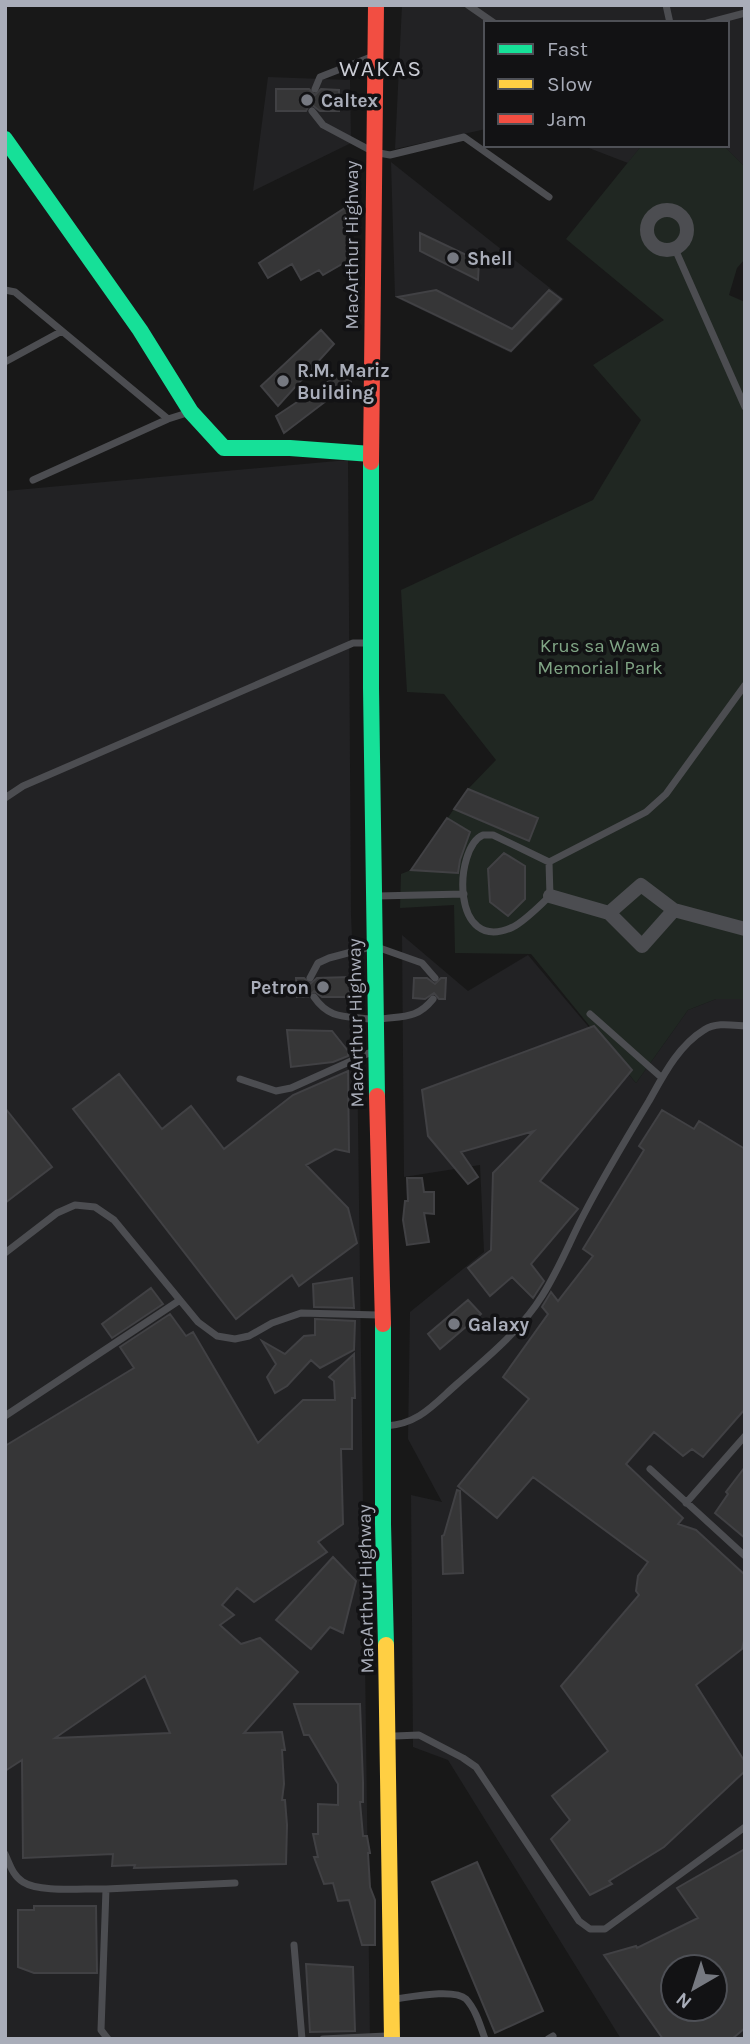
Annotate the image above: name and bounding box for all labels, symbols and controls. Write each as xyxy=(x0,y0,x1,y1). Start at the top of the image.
legend xyxy=(484,21,729,147)
text: Fast xyxy=(547,37,588,61)
district label: WAKAS xyxy=(339,55,423,82)
text: Slow xyxy=(547,72,592,96)
place label: Caltex xyxy=(321,90,379,112)
marker: Caltex xyxy=(299,92,315,108)
text: Jam xyxy=(547,107,587,131)
street label: MacArthur Highway xyxy=(341,160,363,330)
place label: Shell xyxy=(467,248,513,270)
marker: Shell xyxy=(445,250,461,266)
place label: R.M. Mariz Building xyxy=(297,360,390,404)
marker: R.M. Mariz Building xyxy=(275,373,291,389)
park label: Krus sa Wawa Memorial Park xyxy=(537,635,663,679)
street label: MacArthur Highway xyxy=(344,938,368,1108)
place label: Petron xyxy=(250,977,309,999)
marker: Petron xyxy=(315,979,331,995)
place label: Galaxy xyxy=(468,1314,529,1336)
marker: Galaxy xyxy=(446,1316,462,1332)
street label: MacArthur Highway xyxy=(354,1504,378,1674)
north arrow xyxy=(659,1953,729,2023)
text: N xyxy=(672,1988,696,2013)

